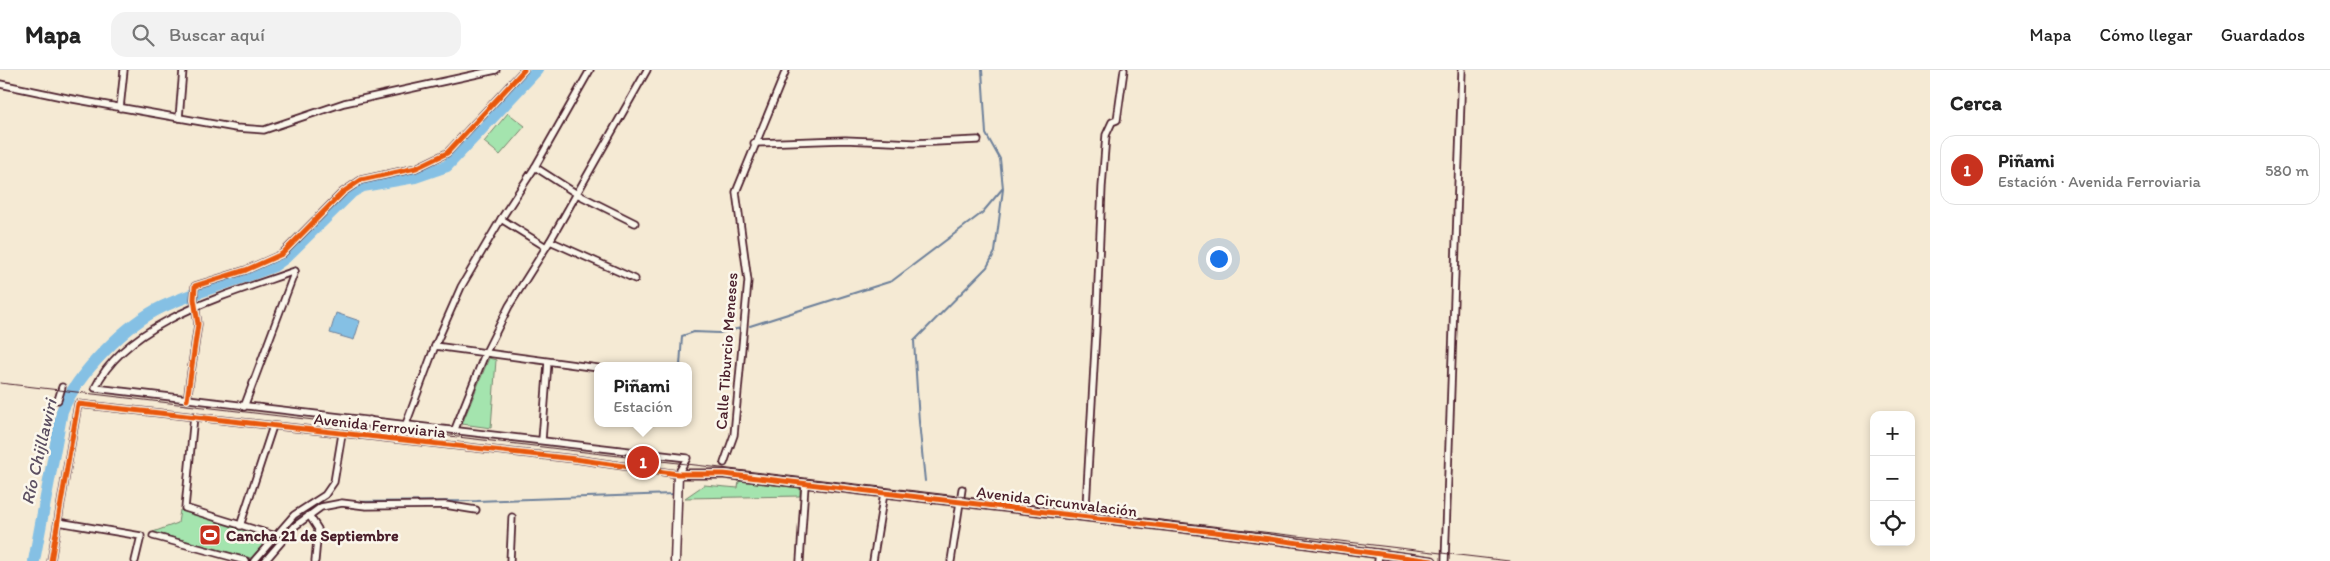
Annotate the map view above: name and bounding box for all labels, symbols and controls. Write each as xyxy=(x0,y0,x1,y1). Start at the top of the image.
search box xyxy=(111,12,461,57)
text: Mapa xyxy=(25,20,81,49)
icon: search xyxy=(129,21,157,49)
text: Buscar aquí xyxy=(169,23,265,46)
text: Mapa xyxy=(2030,24,2071,46)
text: Cómo llegar xyxy=(2099,24,2193,46)
text: Guardados xyxy=(2221,24,2305,46)
text: Cerca xyxy=(1950,90,2002,115)
text: Piñami xyxy=(1998,149,2055,172)
text: 1 xyxy=(1963,161,1971,180)
text: 580 m xyxy=(2265,161,2309,180)
text: Estación · Avenida Ferroviaria xyxy=(1998,172,2201,191)
your location xyxy=(1206,246,1232,272)
street label: Calle Tiburcio Meneses xyxy=(712,272,741,430)
popup xyxy=(594,362,692,427)
text: Piñami xyxy=(613,374,670,397)
water label: Río Chijllawiri xyxy=(16,395,62,507)
text: Estación xyxy=(613,397,673,416)
street label: Avenida Ferroviaria xyxy=(313,409,448,442)
map controls xyxy=(1870,411,1915,546)
button: + xyxy=(1870,411,1915,456)
pin: 1 xyxy=(627,443,659,481)
button: − xyxy=(1870,456,1915,501)
street label: Avenida Circunvalación xyxy=(976,482,1138,521)
button: locate xyxy=(1870,501,1915,546)
sports icon: Cancha 21 de Septiembre xyxy=(198,523,222,547)
place label: Cancha 21 de Septiembre xyxy=(226,526,399,546)

